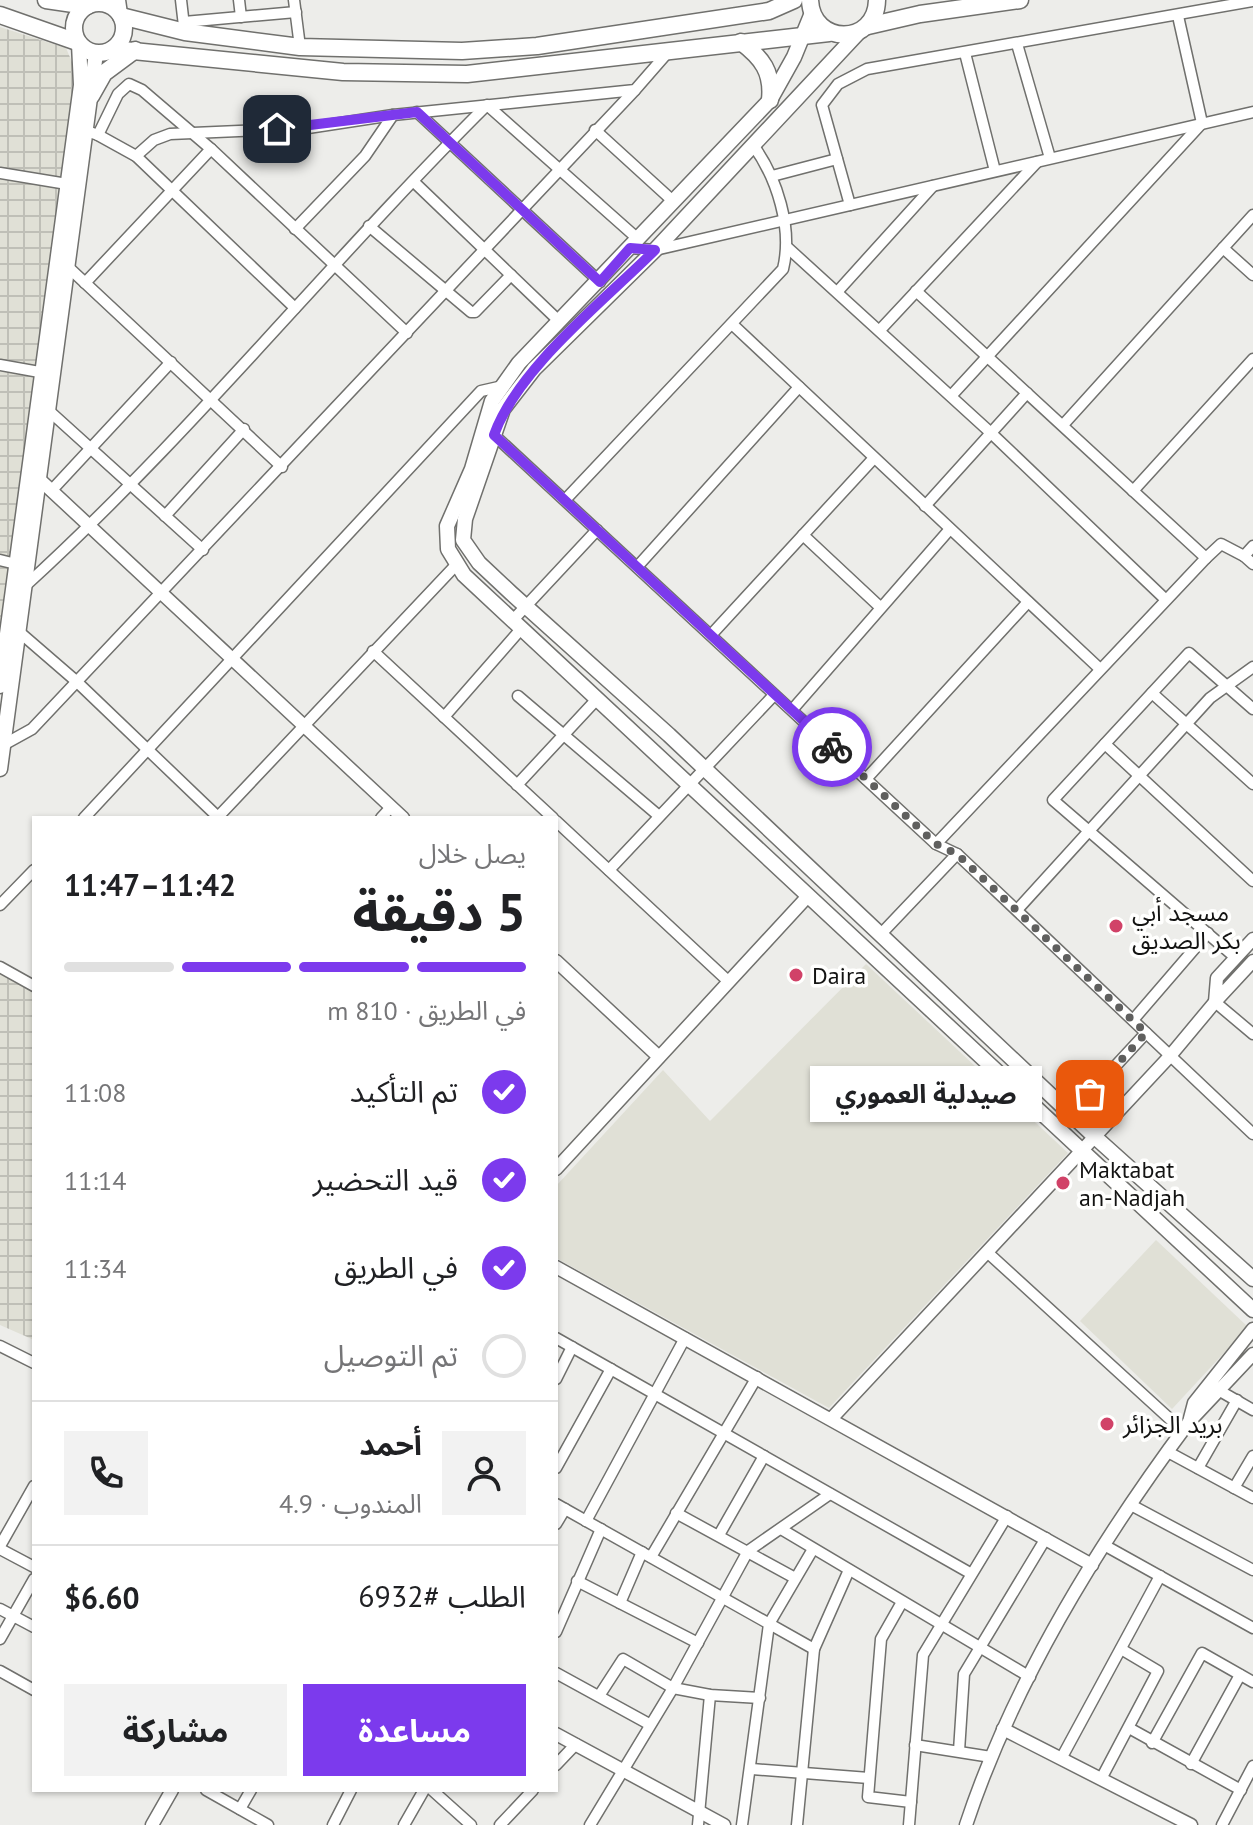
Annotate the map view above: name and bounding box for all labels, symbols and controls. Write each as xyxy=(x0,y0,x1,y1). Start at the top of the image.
pin xyxy=(243,95,311,163)
icon: home xyxy=(255,107,299,151)
courier xyxy=(792,707,872,787)
icon: bike xyxy=(810,725,854,769)
text: يصل خلال xyxy=(419,837,526,870)
text: 11:42–11:47 xyxy=(64,865,236,904)
text: 5 دقيقة xyxy=(353,878,526,945)
place label: مسجد أبي بكر الصديق xyxy=(1132,896,1241,956)
marker: مسجد أبي بكر الصديق xyxy=(1107,917,1125,935)
place label: Daira xyxy=(812,960,866,991)
marker: Daira xyxy=(787,966,805,984)
text: في الطريق · 810 m xyxy=(327,994,526,1027)
pin xyxy=(1056,1060,1124,1128)
callout: صيدلية العموري xyxy=(810,1066,1042,1122)
icon: check xyxy=(482,1070,526,1114)
text: تم التأكيد xyxy=(350,1071,458,1110)
icon: bag xyxy=(1068,1072,1112,1116)
text: 11:08 xyxy=(64,1076,126,1109)
text: صيدلية العموري xyxy=(835,1077,1017,1110)
place label: Maktabat an-Nadjah xyxy=(1079,1154,1185,1213)
icon: check xyxy=(482,1158,526,1202)
text: قيد التحضير xyxy=(313,1159,458,1198)
text: 11:14 xyxy=(64,1164,126,1197)
marker: Maktabat an-Nadjah xyxy=(1054,1174,1072,1192)
icon: check xyxy=(482,1246,526,1290)
text: في الطريق xyxy=(334,1247,458,1286)
text: 11:34 xyxy=(64,1252,126,1285)
text: تم التوصيل xyxy=(324,1335,458,1374)
place label: بريد الجزائر xyxy=(1122,1409,1222,1440)
marker: بريد الجزائر xyxy=(1098,1415,1116,1433)
text: أحمد xyxy=(359,1424,422,1463)
button: phone xyxy=(64,1431,148,1515)
button: person xyxy=(442,1431,526,1515)
text: المندوب · 4.9 xyxy=(279,1487,422,1520)
text: الطلب #6932 xyxy=(358,1576,526,1615)
text: $6.60 xyxy=(64,1578,139,1617)
button: مشاركة xyxy=(64,1684,287,1776)
button: مساعدة xyxy=(303,1684,526,1776)

